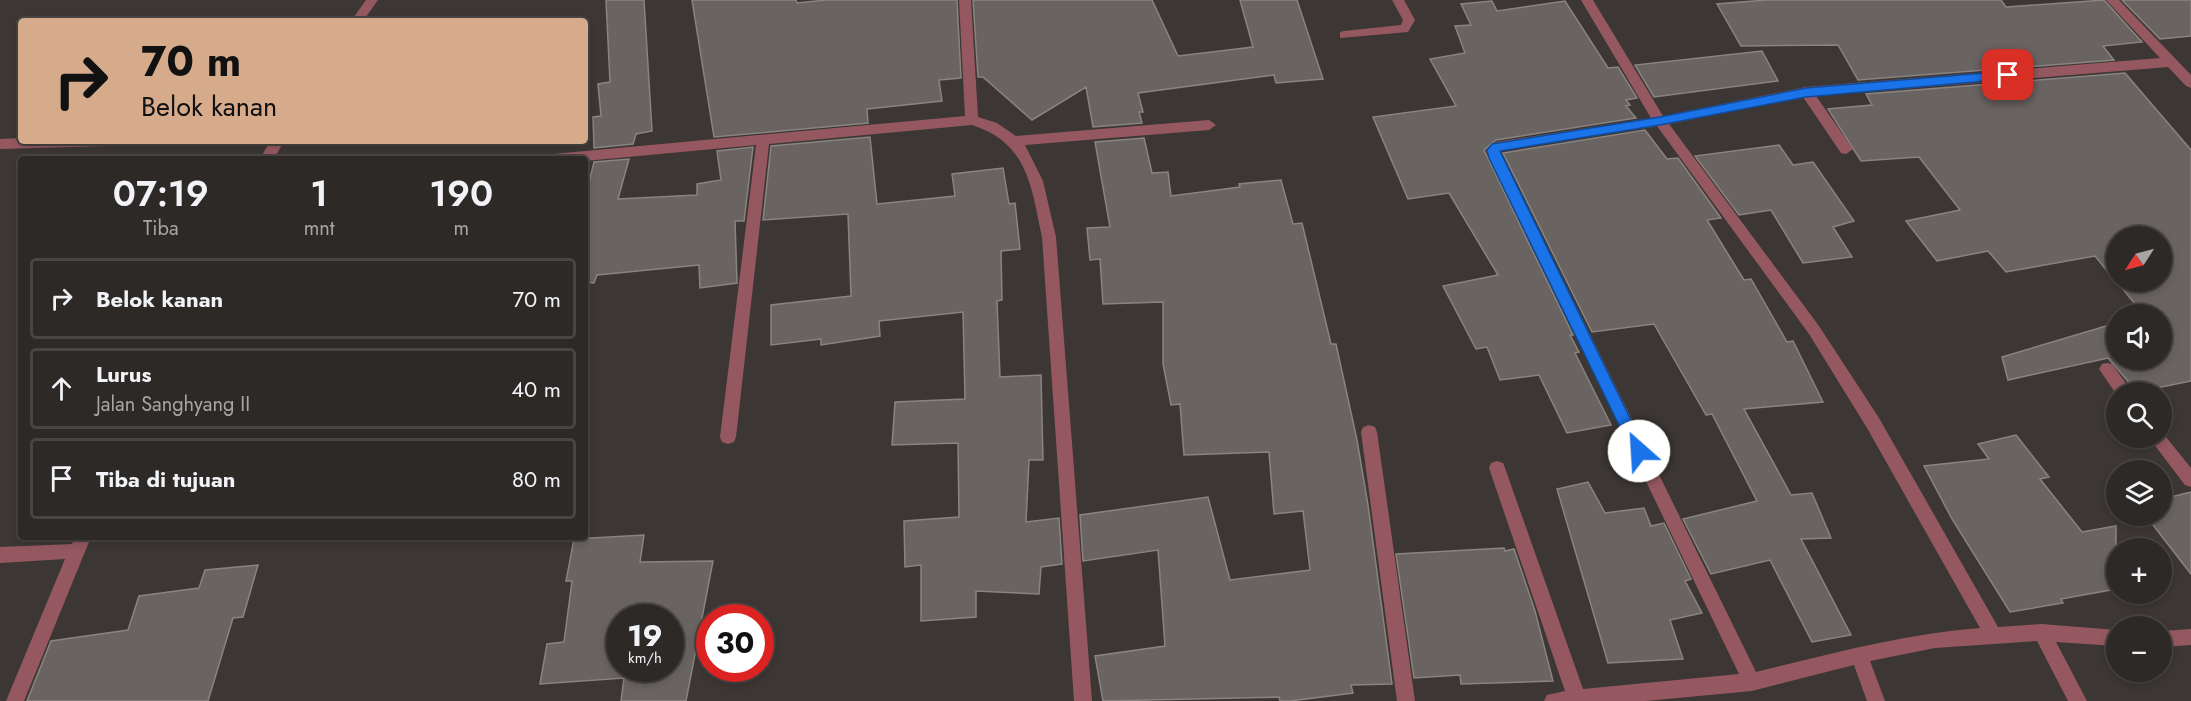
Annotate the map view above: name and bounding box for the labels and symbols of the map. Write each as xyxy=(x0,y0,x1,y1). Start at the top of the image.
pin xyxy=(1982,49,2033,100)
north arrow xyxy=(2106,226,2172,292)
position arrow xyxy=(1607,419,1671,483)
speed limit sign: 30 xyxy=(696,604,774,682)

